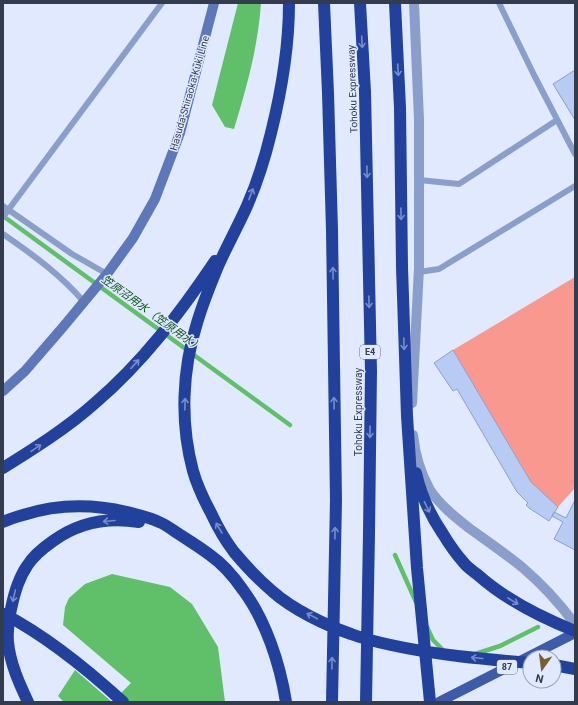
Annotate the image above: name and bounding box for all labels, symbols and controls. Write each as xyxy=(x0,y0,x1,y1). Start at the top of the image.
street label: Hasuda-Shiraoka-Kuki Line xyxy=(168,34,211,152)
one-way arrow xyxy=(359,35,366,48)
street label: Tohoku Expressway xyxy=(345,44,360,133)
one-way arrow xyxy=(394,63,402,76)
one-way arrow xyxy=(363,165,371,178)
one-way arrow xyxy=(248,189,256,201)
one-way arrow xyxy=(398,207,405,220)
one-way arrow xyxy=(329,267,337,280)
water label: 笠原沼用水（笠原用水） xyxy=(99,273,204,354)
one-way arrow xyxy=(365,295,373,308)
one-way arrow xyxy=(401,337,408,350)
road number: E4 xyxy=(360,345,380,359)
one-way arrow xyxy=(131,359,140,369)
street label: Tohoku Expressway xyxy=(353,368,364,456)
one-way arrow xyxy=(330,397,338,410)
one-way arrow xyxy=(181,398,189,411)
one-way arrow xyxy=(366,425,374,438)
one-way arrow xyxy=(30,443,42,451)
one-way arrow xyxy=(424,500,431,512)
one-way arrow xyxy=(103,517,116,524)
one-way arrow xyxy=(214,522,222,534)
one-way arrow xyxy=(331,527,339,540)
one-way arrow xyxy=(10,589,18,602)
one-way arrow xyxy=(507,597,518,605)
one-way arrow xyxy=(306,612,318,620)
north arrow xyxy=(522,649,562,689)
one-way arrow xyxy=(471,654,484,662)
one-way arrow xyxy=(328,657,336,670)
road number: 87 xyxy=(497,660,517,674)
text: N xyxy=(534,671,545,685)

